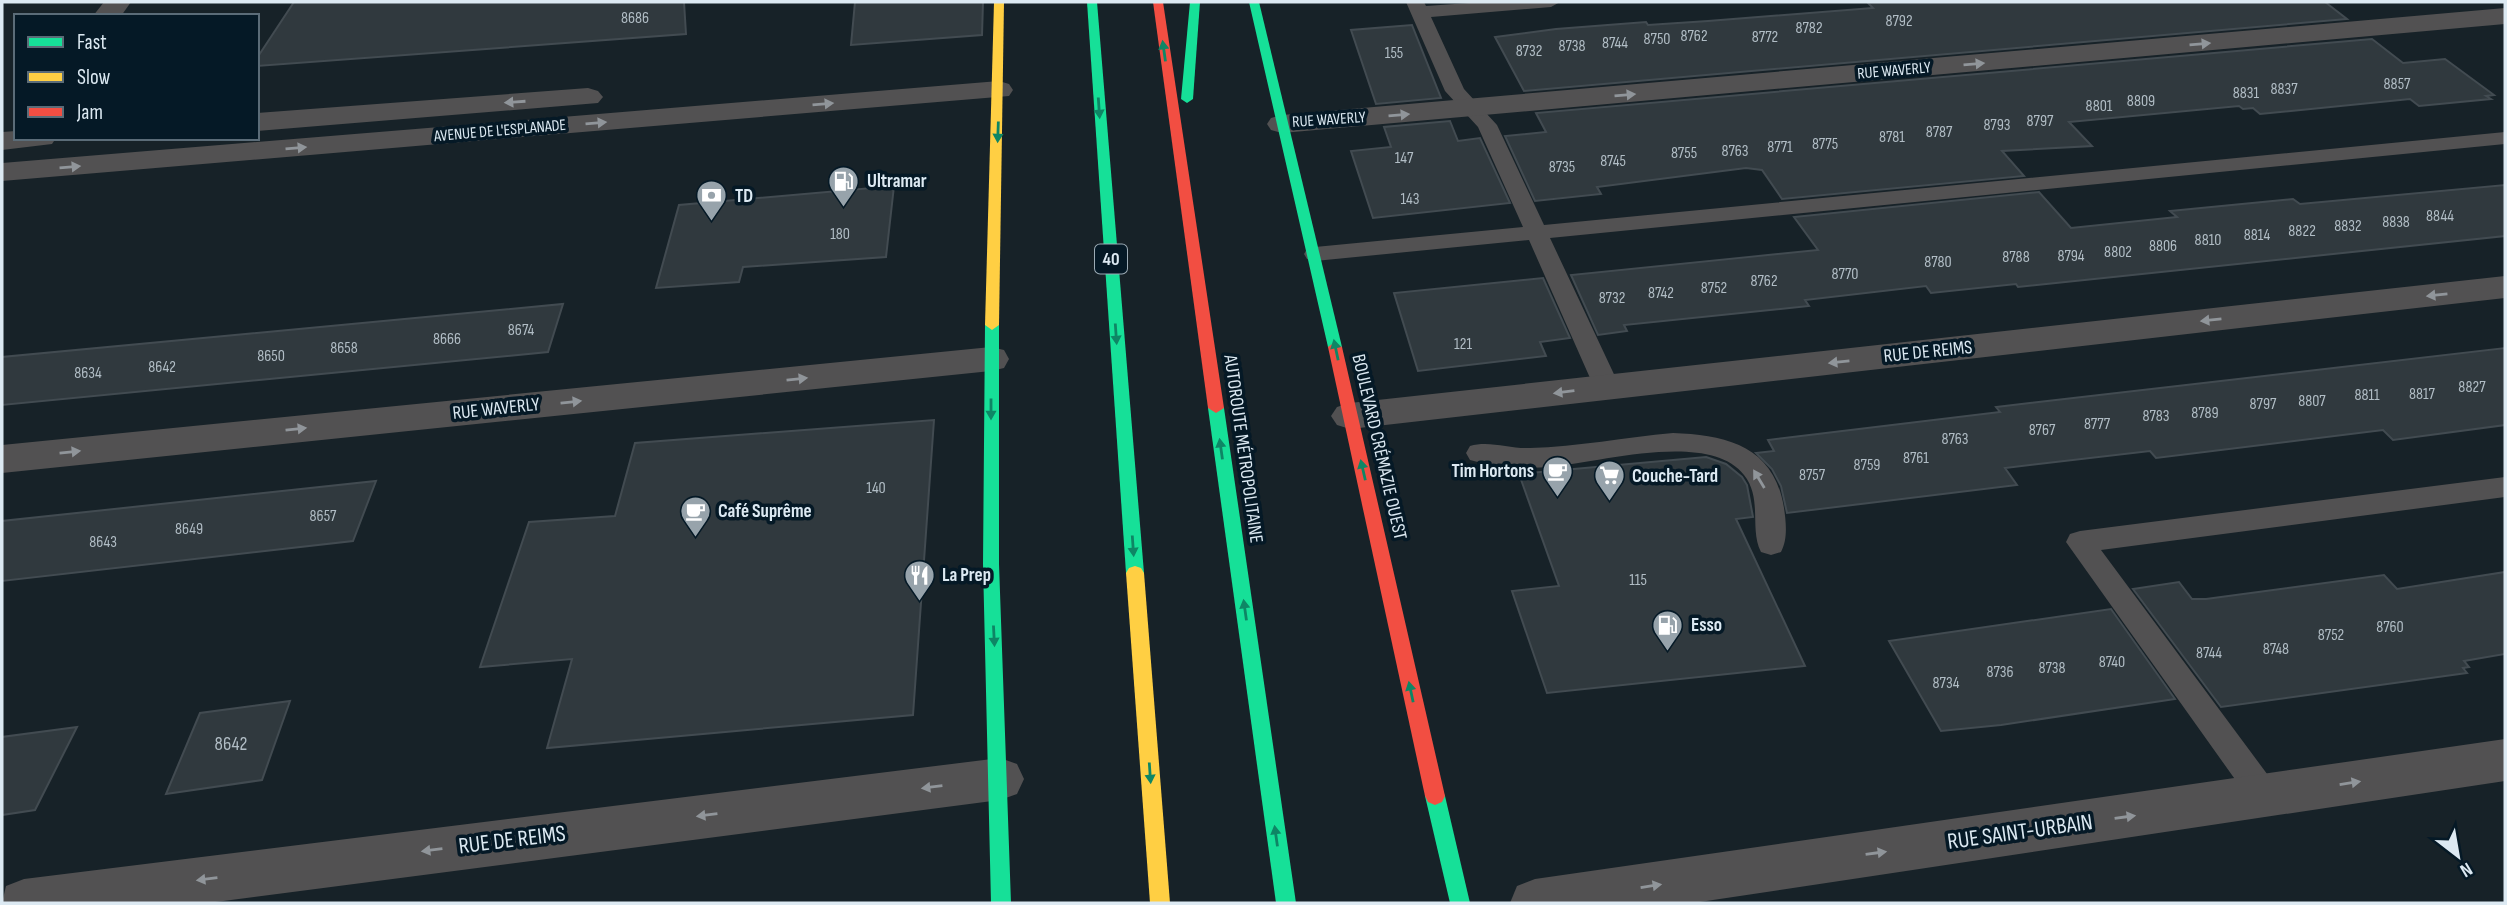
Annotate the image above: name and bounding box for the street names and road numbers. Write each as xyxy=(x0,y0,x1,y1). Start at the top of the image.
street label: RUE WAVERLY xyxy=(1857,58,1932,84)
street label: RUE WAVERLY xyxy=(1292,108,1367,132)
street label: AVENUE DE L'ESPLANADE xyxy=(432,116,567,146)
road number: 40 xyxy=(1095,244,1127,274)
street label: RUE DE REIMS xyxy=(1883,336,1973,368)
street label: AUTOROUTE MÉTROPOLITAINE xyxy=(1218,352,1268,545)
street label: BOULEVARD CRÉMAZIE OUEST xyxy=(1346,352,1412,542)
street label: RUE WAVERLY xyxy=(451,393,541,425)
street label: RUE SAINT-URBAIN xyxy=(1946,808,2094,856)
street label: RUE DE REIMS xyxy=(457,820,567,860)

